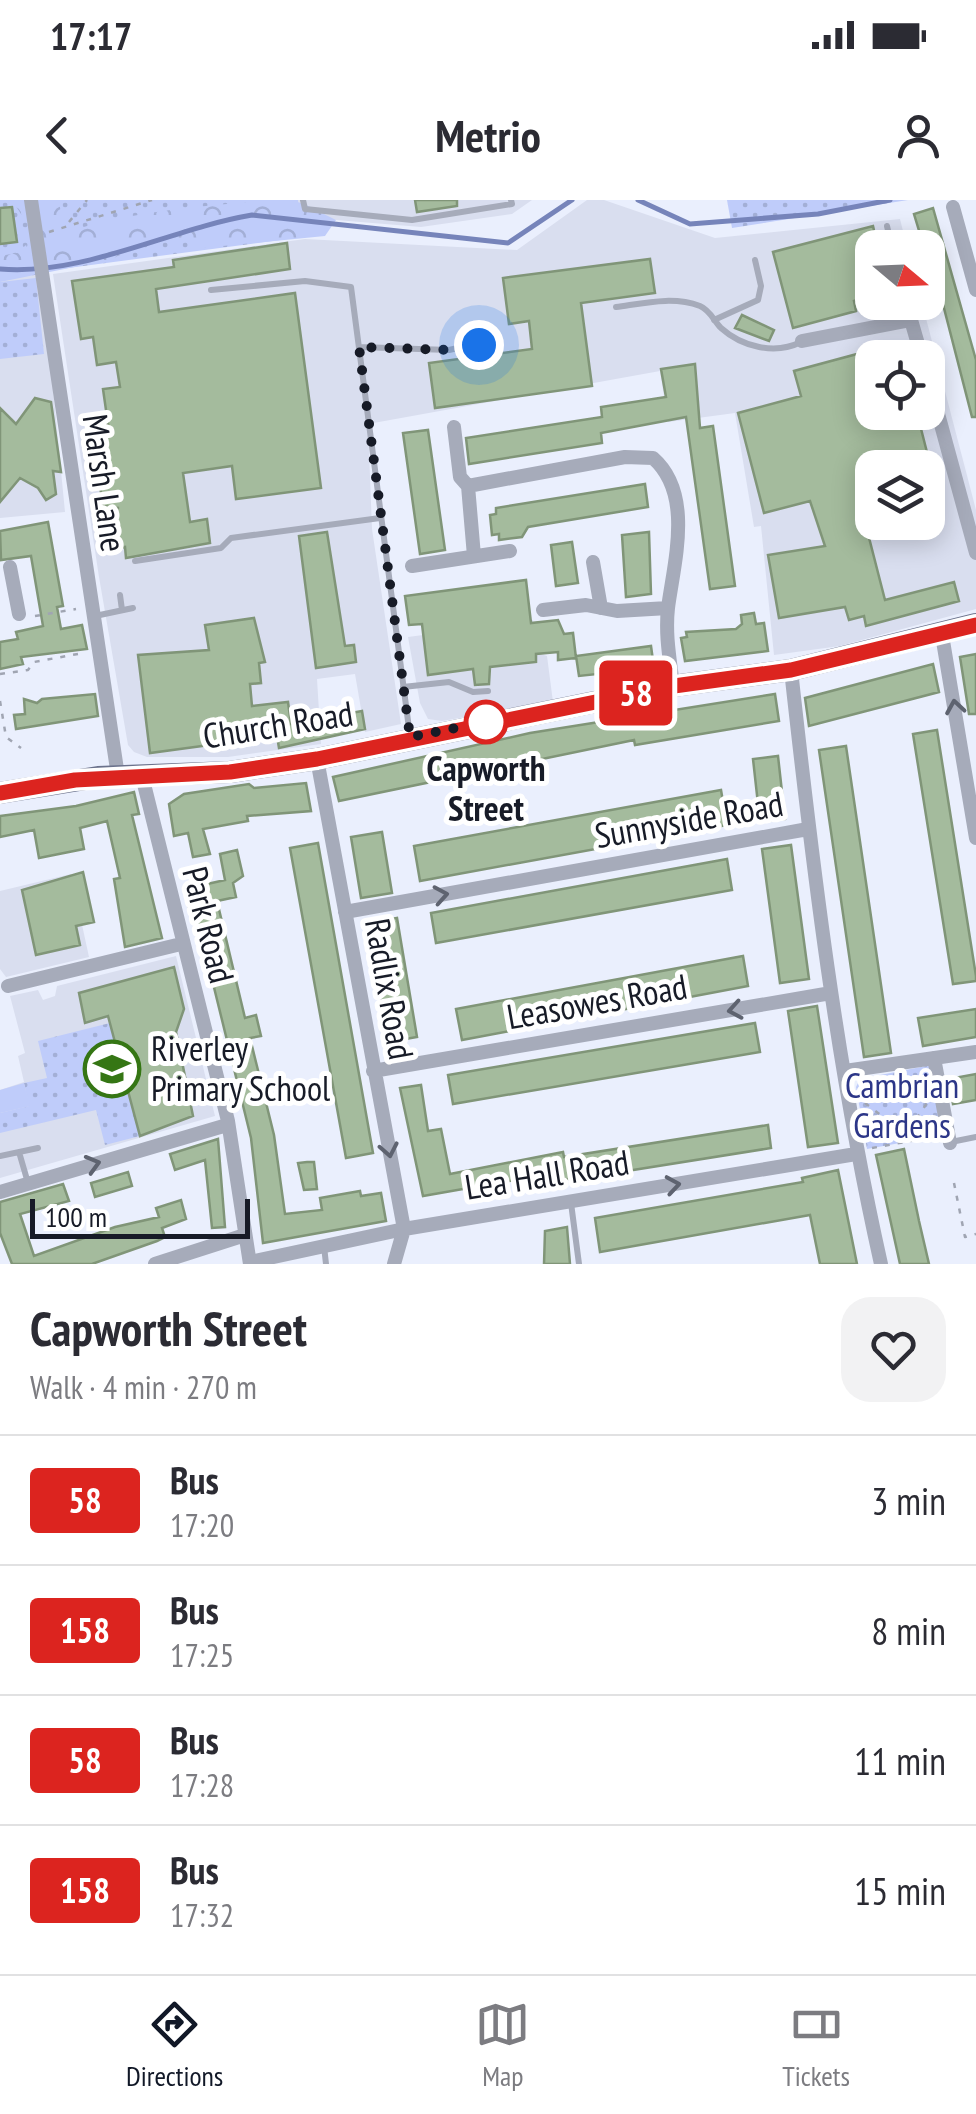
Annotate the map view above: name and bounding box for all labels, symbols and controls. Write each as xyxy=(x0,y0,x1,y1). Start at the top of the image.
text: 17:17 xyxy=(50,11,132,60)
text: Metrio xyxy=(435,106,541,164)
icon: back xyxy=(30,108,85,163)
icon: person xyxy=(891,108,946,163)
north arrow xyxy=(855,230,945,320)
map controls xyxy=(855,230,945,540)
your location xyxy=(454,320,504,370)
button: locate xyxy=(855,340,945,430)
street label: Marsh Lane xyxy=(73,411,137,555)
button: layers xyxy=(855,450,945,540)
line badge: 58 xyxy=(591,660,681,726)
text: 58 xyxy=(619,670,653,716)
street label: Church Road xyxy=(200,689,356,759)
one-way arrow xyxy=(945,699,966,716)
marker: Capworth Street xyxy=(465,701,507,743)
place label: Capworth Street xyxy=(427,745,545,831)
street label: Sunnyside Road xyxy=(591,780,786,858)
street label: Park Road xyxy=(172,862,246,988)
one-way arrow xyxy=(433,885,449,906)
street label: Radlix Road xyxy=(355,915,425,1063)
street label: Leasowes Road xyxy=(503,963,690,1039)
one-way arrow xyxy=(727,998,743,1019)
place label: Riverley Primary School xyxy=(151,1025,330,1111)
school or university icon: Riverley Primary School xyxy=(82,1039,142,1099)
park label: Cambrian Gardens xyxy=(845,1062,959,1148)
street label: Lea Hall Road xyxy=(462,1138,632,1210)
one-way arrow xyxy=(377,1141,398,1158)
one-way arrow xyxy=(84,1155,101,1176)
one-way arrow xyxy=(665,1175,681,1196)
scale bar xyxy=(30,1194,250,1238)
text: 100 m xyxy=(45,1198,107,1235)
text: Capworth Street xyxy=(30,1297,307,1359)
button: heart xyxy=(841,1297,946,1402)
text: Walk · 4 min · 270 m xyxy=(30,1366,257,1408)
text: Bus xyxy=(170,1455,219,1504)
text: 3 min xyxy=(871,1476,946,1525)
text: 58 xyxy=(68,1477,102,1523)
text: 17:20 xyxy=(170,1504,234,1546)
text: Bus xyxy=(170,1585,219,1634)
text: 8 min xyxy=(871,1606,946,1655)
text: 158 xyxy=(60,1607,110,1653)
text: 17:25 xyxy=(170,1634,234,1676)
text: Bus xyxy=(170,1715,219,1764)
text: 11 min xyxy=(854,1736,946,1785)
text: 58 xyxy=(68,1737,102,1783)
text: 17:28 xyxy=(170,1764,234,1806)
text: Bus xyxy=(170,1845,219,1894)
text: 15 min xyxy=(854,1866,946,1915)
text: 158 xyxy=(60,1867,110,1913)
text: 17:32 xyxy=(170,1894,234,1936)
tab: Directions xyxy=(126,1997,223,2094)
tab: Map xyxy=(475,1997,530,2094)
tab: Tickets xyxy=(782,1997,850,2094)

